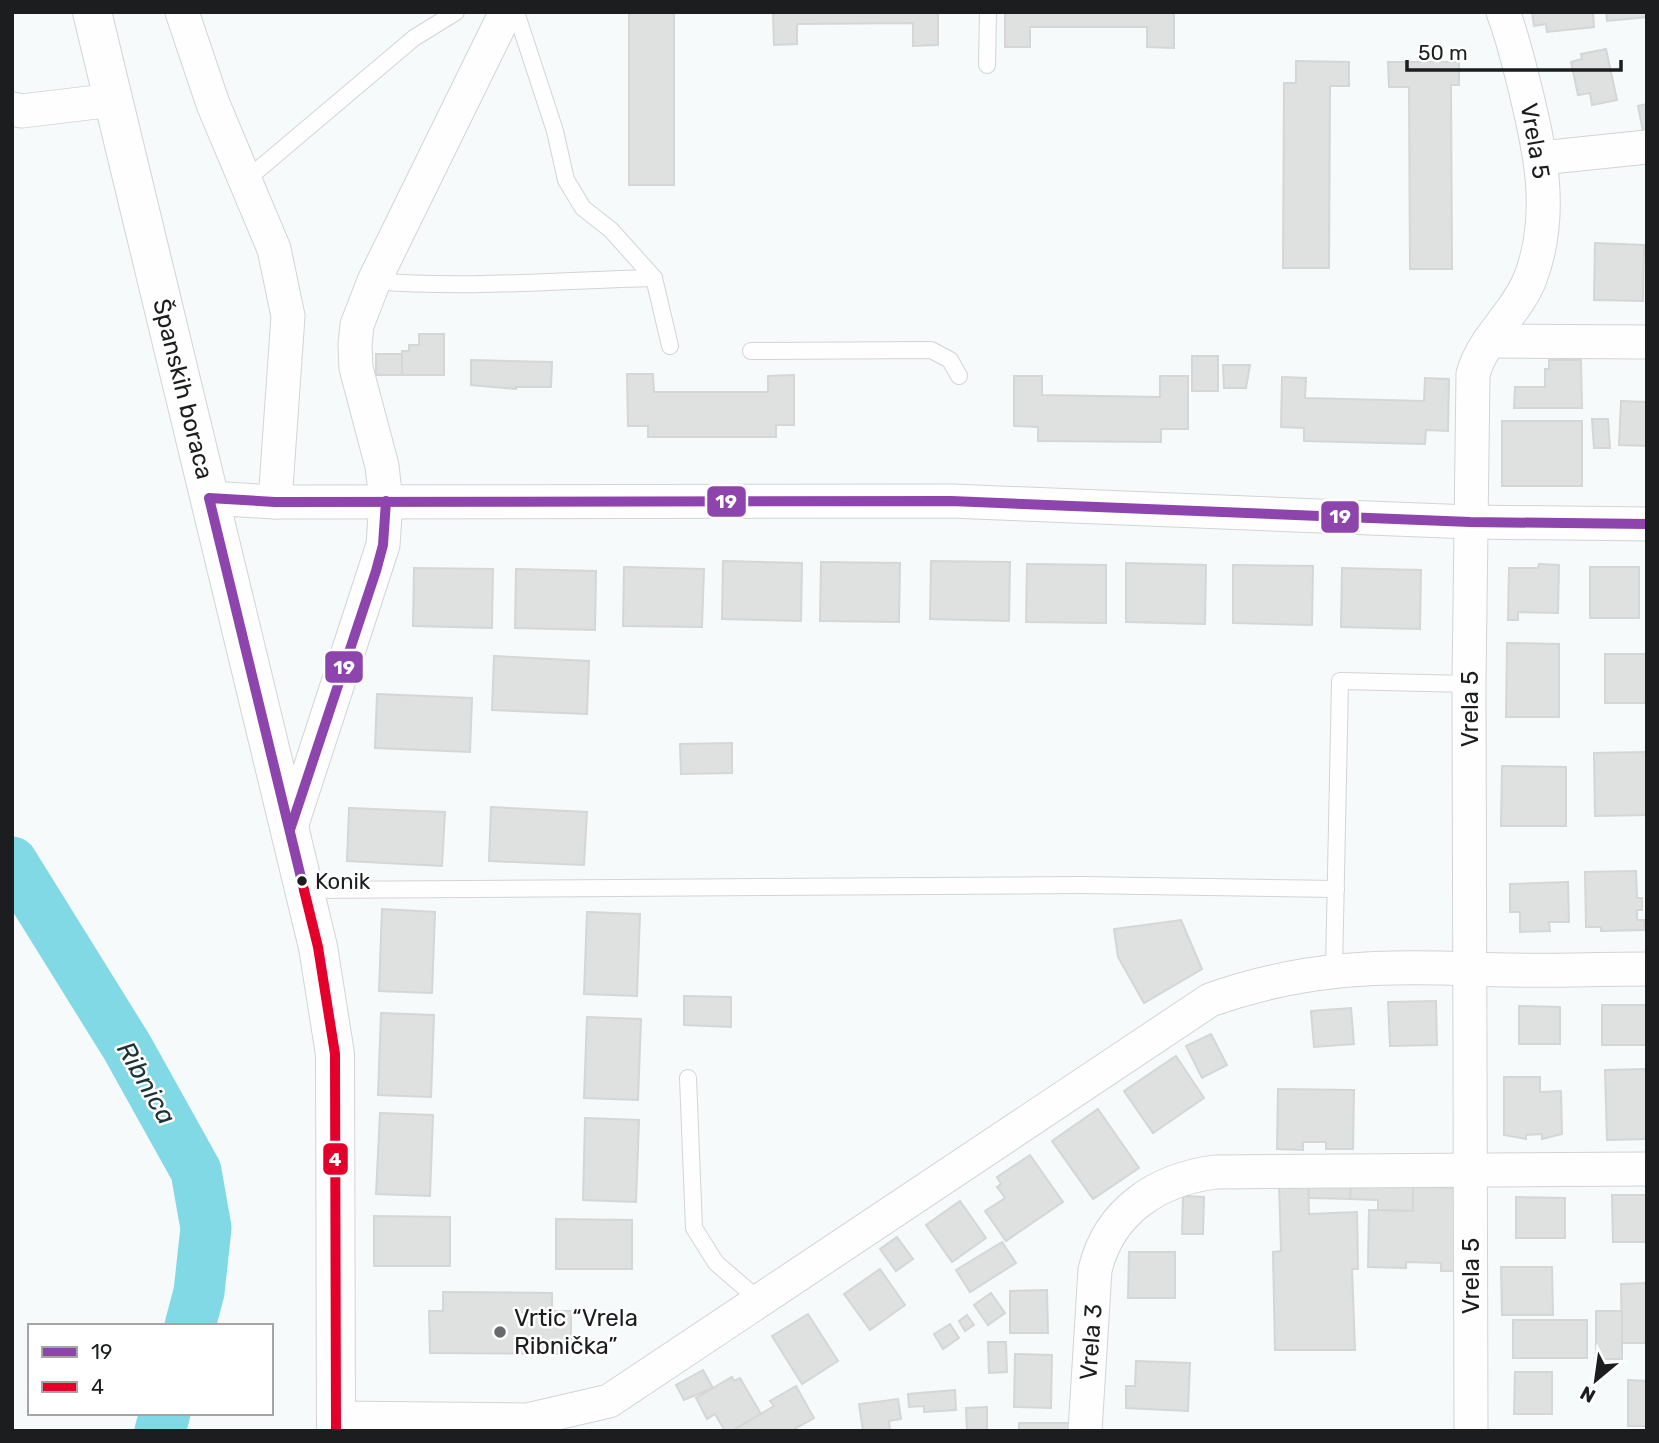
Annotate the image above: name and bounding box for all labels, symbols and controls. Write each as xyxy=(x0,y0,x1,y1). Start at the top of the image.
scale bar xyxy=(1407,28,1620,72)
text: 50 m xyxy=(1418,40,1468,65)
street label: Vrela 5 xyxy=(1515,101,1555,181)
street label: Španskih boraca xyxy=(147,296,219,482)
line badge: 19 xyxy=(706,485,747,518)
text: 19 xyxy=(715,490,737,513)
line badge: 19 xyxy=(1320,500,1360,534)
text: 19 xyxy=(1329,505,1351,528)
line badge: 19 xyxy=(324,650,364,684)
text: 19 xyxy=(333,656,355,679)
street label: Vrela 5 xyxy=(1456,671,1484,747)
place label: Konik xyxy=(315,868,371,895)
marker: Konik xyxy=(295,874,309,888)
water label: Ribnica xyxy=(110,1036,182,1130)
line badge: 4 xyxy=(322,1142,349,1176)
text: 4 xyxy=(329,1148,342,1171)
street label: Vrela 5 xyxy=(1457,1238,1485,1314)
street label: Vrela 3 xyxy=(1074,1303,1108,1381)
place label: Vrtic “Vrela Ribnička” xyxy=(514,1304,638,1360)
legend xyxy=(28,1324,273,1415)
marker: Vrtic “Vrela Ribnička” xyxy=(492,1324,508,1340)
text: 19 xyxy=(91,1339,112,1364)
north arrow xyxy=(1561,1345,1631,1415)
text: 4 xyxy=(91,1374,104,1399)
text: N xyxy=(1576,1381,1600,1408)

